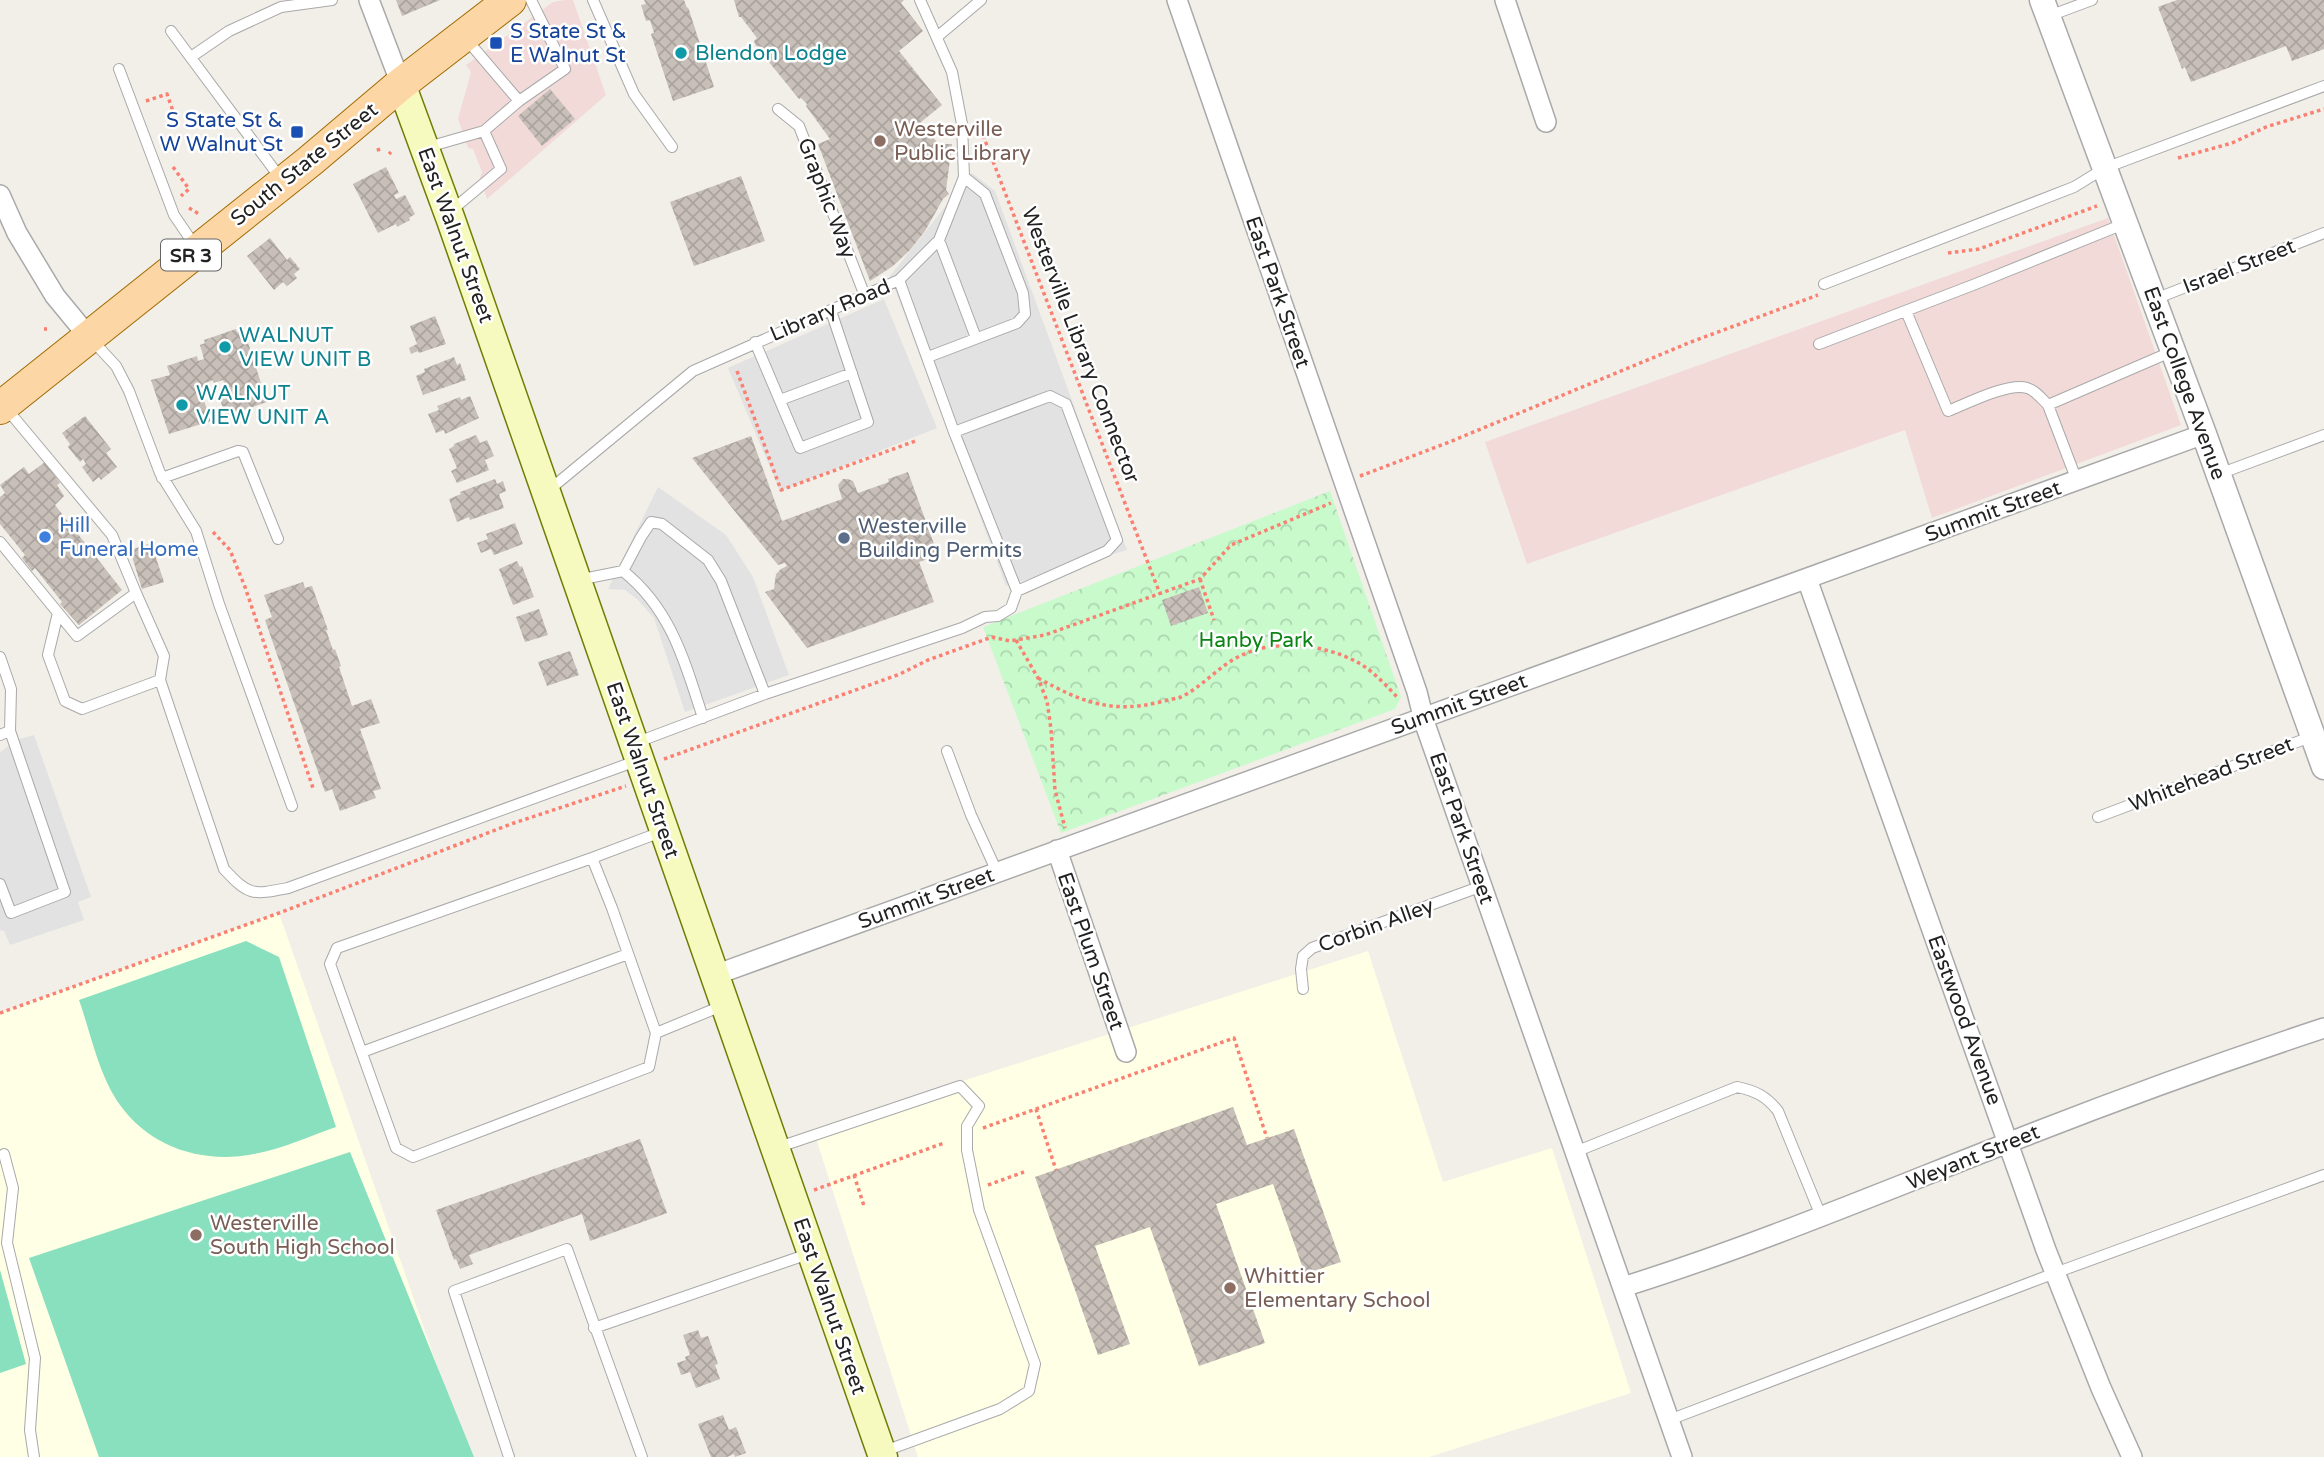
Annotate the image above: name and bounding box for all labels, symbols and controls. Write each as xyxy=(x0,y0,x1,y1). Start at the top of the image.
place label: S State St & E Walnut St xyxy=(510,19,627,68)
marker: S State St & E Walnut St xyxy=(488,35,504,51)
place label: Blendon Lodge xyxy=(695,41,847,66)
marker: Blendon Lodge xyxy=(673,45,689,61)
street label: South State Street xyxy=(226,97,383,231)
place label: S State St & W Walnut St xyxy=(159,108,283,157)
place label: Westerville Public Library xyxy=(894,117,1031,166)
marker: S State St & W Walnut St xyxy=(289,124,305,140)
marker: Westerville Public Library xyxy=(872,133,888,149)
street label: Graphic Way xyxy=(792,134,861,262)
street label: East Walnut Street xyxy=(412,144,499,326)
street label: Westerville Library Connector xyxy=(1016,204,1145,487)
street label: East Park Street xyxy=(1240,213,1315,371)
street label: Israel Street xyxy=(2179,234,2299,299)
road number: SR 3 xyxy=(161,240,221,270)
street label: Library Road xyxy=(766,274,894,347)
street label: East College Avenue xyxy=(2138,283,2231,483)
place label: WALNUT VIEW UNIT B xyxy=(239,323,371,372)
marker: WALNUT VIEW UNIT B xyxy=(217,339,233,355)
place label: WALNUT VIEW UNIT A xyxy=(196,381,329,430)
marker: WALNUT VIEW UNIT A xyxy=(174,397,190,413)
street label: Summit Street xyxy=(1922,475,2065,548)
place label: Hill Funeral Home xyxy=(59,513,199,562)
place label: Westerville Building Permits xyxy=(858,514,1022,563)
marker: Hill Funeral Home xyxy=(37,529,53,545)
marker: Westerville Building Permits xyxy=(836,530,852,546)
park label: Hanby Park xyxy=(1198,628,1314,653)
street label: Summit Street xyxy=(1388,668,1531,741)
street label: East Walnut Street xyxy=(601,679,684,862)
street label: Whitehead Street xyxy=(2125,732,2297,817)
street label: East Park Street xyxy=(1424,749,1499,907)
street label: Summit Street xyxy=(855,862,998,935)
street label: East Plum Street xyxy=(1052,869,1129,1033)
street label: Corbin Alley xyxy=(1315,893,1437,958)
street label: Eastwood Avenue xyxy=(1922,932,2007,1109)
street label: Weyant Street xyxy=(1903,1119,2043,1195)
place label: Westerville South High School xyxy=(210,1211,395,1260)
street label: East Walnut Street xyxy=(788,1215,871,1398)
marker: Westerville South High School xyxy=(188,1227,204,1243)
place label: Whittier Elementary School xyxy=(1244,1264,1431,1313)
marker: Whittier Elementary School xyxy=(1222,1280,1238,1296)

